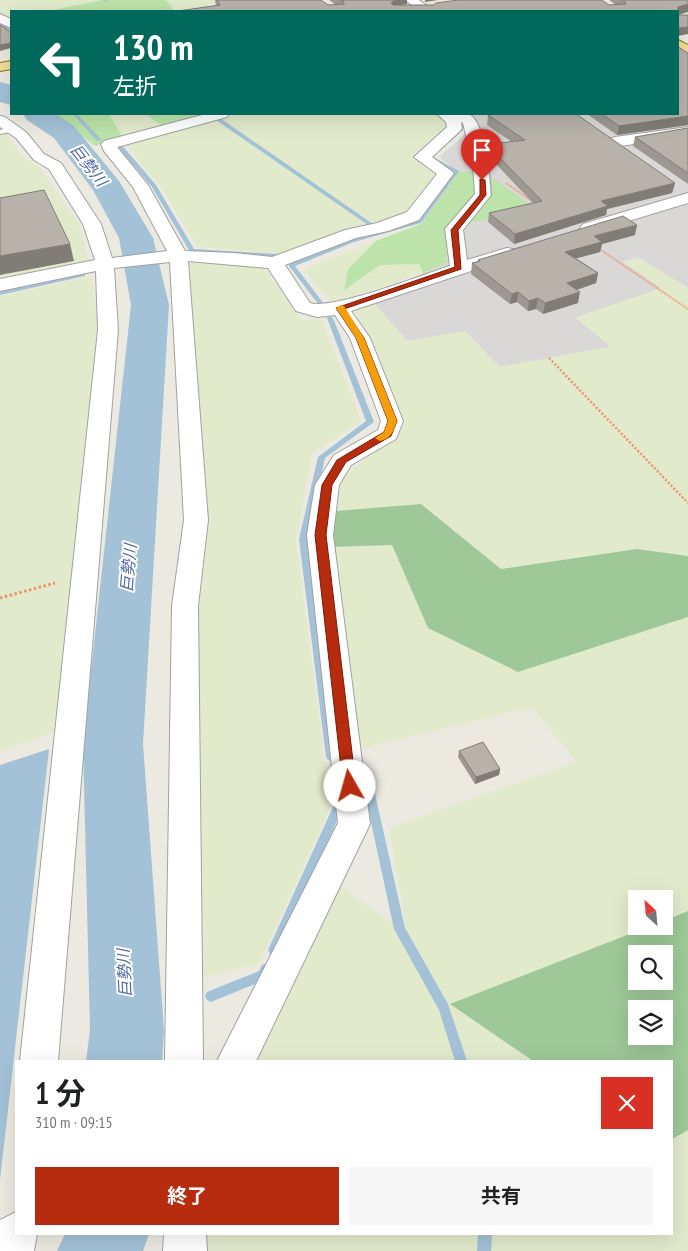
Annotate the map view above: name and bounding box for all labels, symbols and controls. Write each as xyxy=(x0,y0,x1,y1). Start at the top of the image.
text: 130 m xyxy=(113,24,194,70)
icon: left xyxy=(30,30,95,95)
text: 左折 xyxy=(113,72,157,100)
pin xyxy=(461,129,503,180)
icon: arrive xyxy=(468,136,496,164)
water label: 巨勢川 xyxy=(66,140,113,192)
water label: 巨勢川 xyxy=(116,541,140,593)
position arrow xyxy=(323,759,375,811)
north arrow xyxy=(628,890,672,935)
map controls xyxy=(628,890,673,1045)
button: search xyxy=(628,945,673,990)
water label: 巨勢川 xyxy=(113,947,135,997)
button: layers xyxy=(628,1000,673,1045)
text: 1 分 xyxy=(35,1073,86,1112)
button: close xyxy=(601,1077,653,1129)
text: 310 m · 09:15 xyxy=(35,1112,113,1132)
button: 終了 xyxy=(35,1167,339,1225)
button: 共有 xyxy=(349,1167,653,1225)

